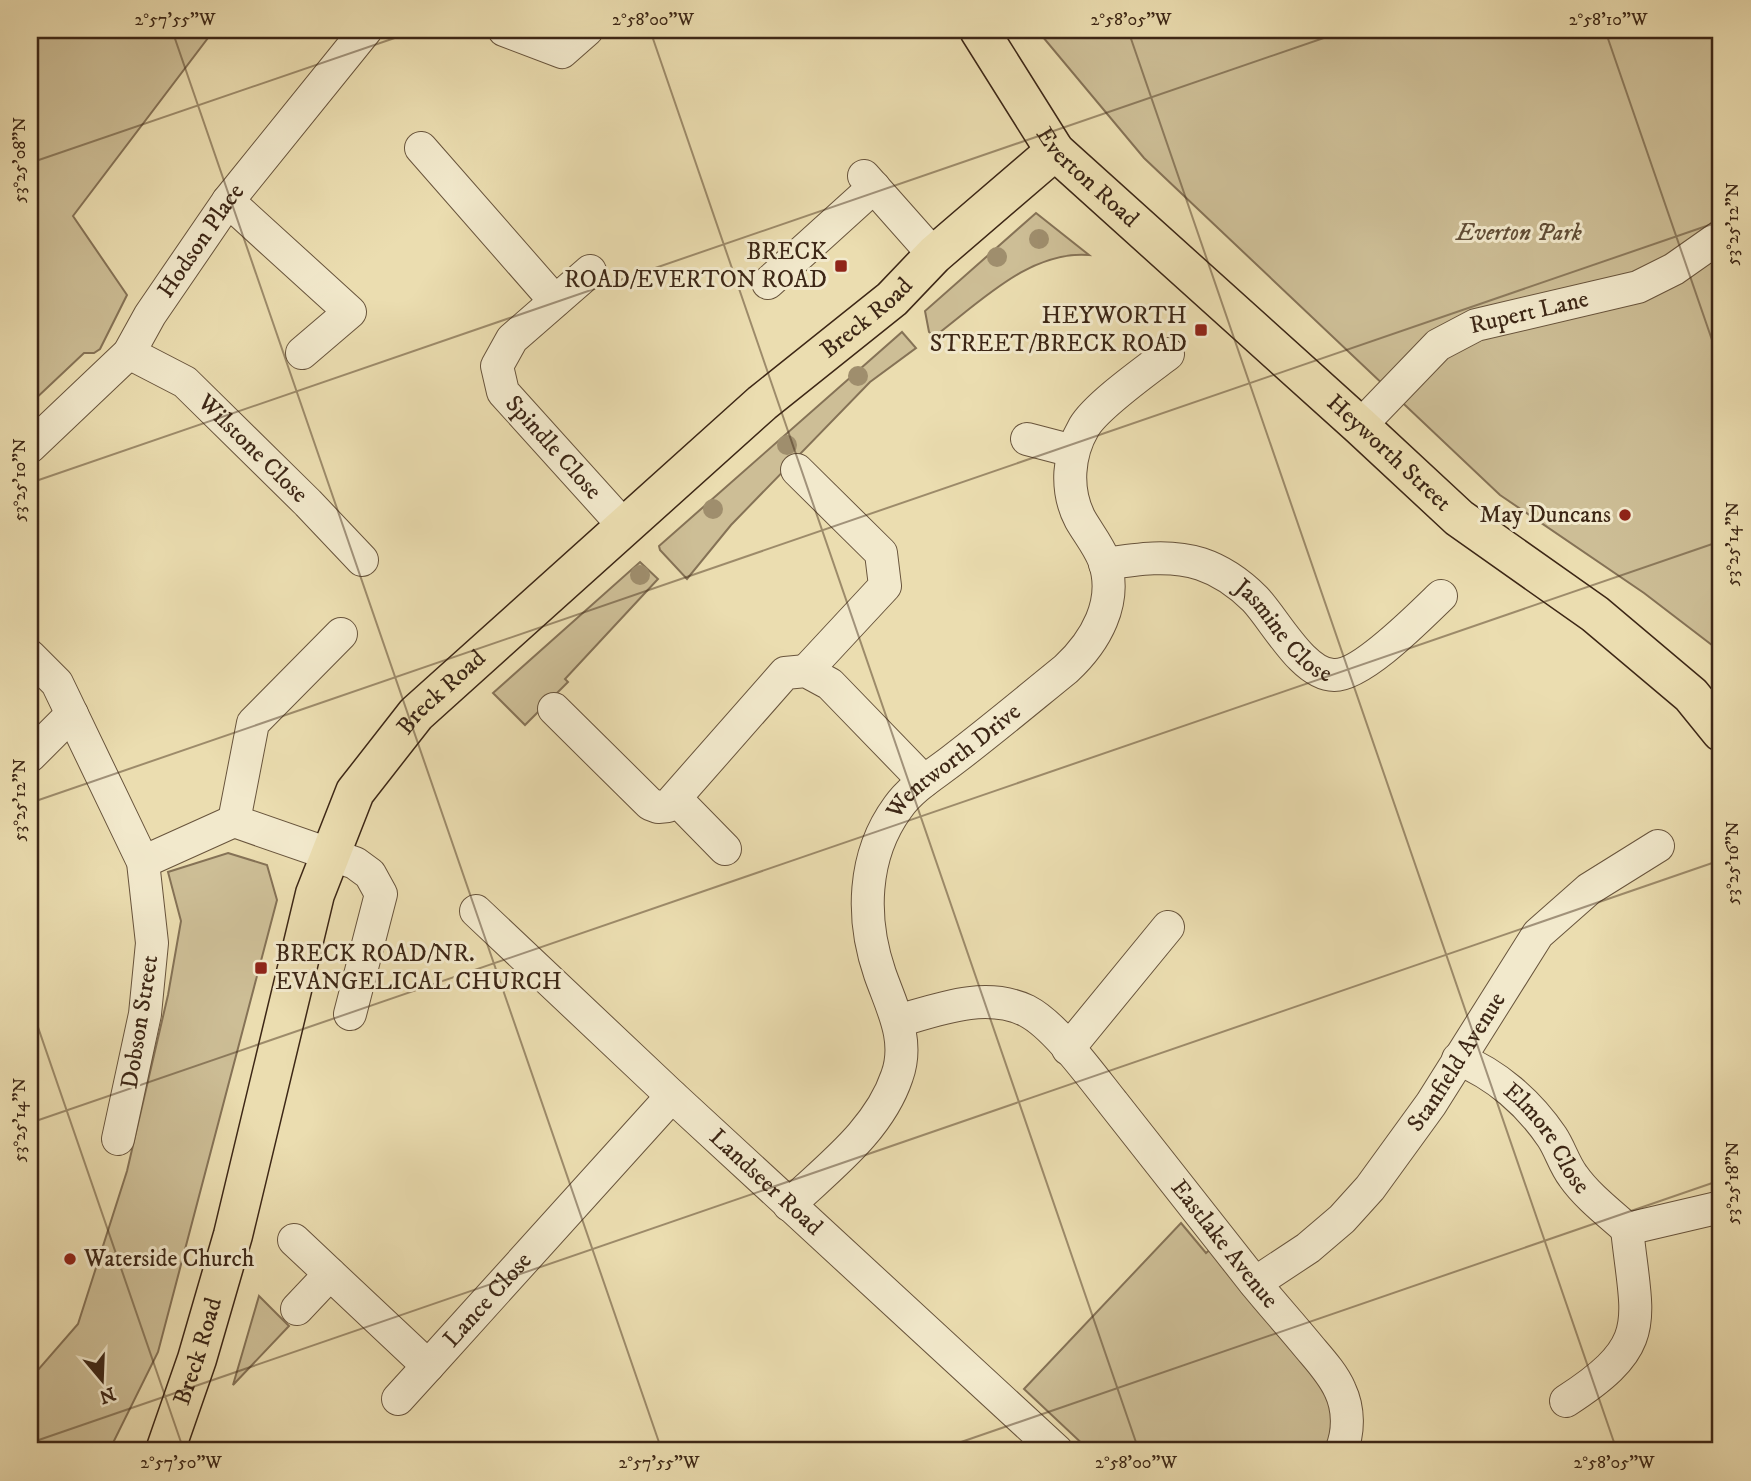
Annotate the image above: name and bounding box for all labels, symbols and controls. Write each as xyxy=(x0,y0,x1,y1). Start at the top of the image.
text: 2°57'55"W xyxy=(135,9,216,31)
text: 2°58'00"W xyxy=(612,9,694,31)
text: 2°58'05"W xyxy=(1090,9,1172,31)
text: 2°58'10"W xyxy=(1569,9,1648,31)
text: 53°25'08"N xyxy=(9,117,31,203)
street label: Everton Road xyxy=(1029,122,1145,234)
street label: Hodson Place xyxy=(151,177,251,304)
text: 53°25'12"N xyxy=(1722,182,1744,265)
park label: Everton Park xyxy=(1454,218,1582,248)
place label: BRECK ROAD/EVERTON ROAD xyxy=(564,237,827,295)
marker: BRECK ROAD/EVERTON ROAD xyxy=(833,258,849,274)
street label: Breck Road xyxy=(815,271,919,365)
street label: Rupert Lane xyxy=(1467,284,1592,341)
place label: HEYWORTH STREET/BRECK ROAD xyxy=(930,301,1187,359)
marker: HEYWORTH STREET/BRECK ROAD xyxy=(1193,322,1209,338)
street label: Wilstone Close xyxy=(190,387,314,509)
street label: Heyworth Street xyxy=(1320,388,1458,518)
street label: Spindle Close xyxy=(498,389,608,506)
text: 53°25'10"N xyxy=(9,438,31,522)
place label: May Duncans xyxy=(1479,500,1611,530)
text: 53°25'14"N xyxy=(1722,502,1744,586)
marker: May Duncans xyxy=(1617,507,1633,523)
street label: Jasmine Close xyxy=(1227,571,1335,690)
street label: Breck Road xyxy=(390,644,492,741)
street label: Wentworth Drive xyxy=(879,697,1027,825)
text: 53°25'12"N xyxy=(9,758,31,841)
text: 53°25'16"N xyxy=(1722,821,1744,905)
place label: BRECK ROAD/NR. EVANGELICAL CHURCH xyxy=(275,939,562,997)
street label: Dobson Street xyxy=(115,953,165,1091)
marker: BRECK ROAD/NR. EVANGELICAL CHURCH xyxy=(253,960,269,976)
street label: Stanfield Avenue xyxy=(1401,987,1513,1138)
street label: Elmore Close xyxy=(1497,1076,1596,1201)
text: 53°25'14"N xyxy=(9,1078,31,1162)
street label: Landseer Road xyxy=(703,1123,829,1242)
text: 53°25'18"N xyxy=(1722,1141,1744,1225)
street label: Eastlake Avenue xyxy=(1164,1174,1285,1315)
place label: Waterside Church xyxy=(83,1244,255,1274)
street label: Lance Close xyxy=(437,1246,538,1354)
marker: Waterside Church xyxy=(62,1251,78,1267)
street label: Breck Road xyxy=(167,1294,229,1409)
north arrow xyxy=(66,1344,136,1414)
text: N xyxy=(96,1381,118,1408)
text: 2°57'50"W xyxy=(140,1452,222,1474)
text: 2°57'55"W xyxy=(619,1452,700,1474)
text: 2°58'00"W xyxy=(1095,1452,1177,1474)
text: 2°58'05"W xyxy=(1573,1452,1655,1474)

